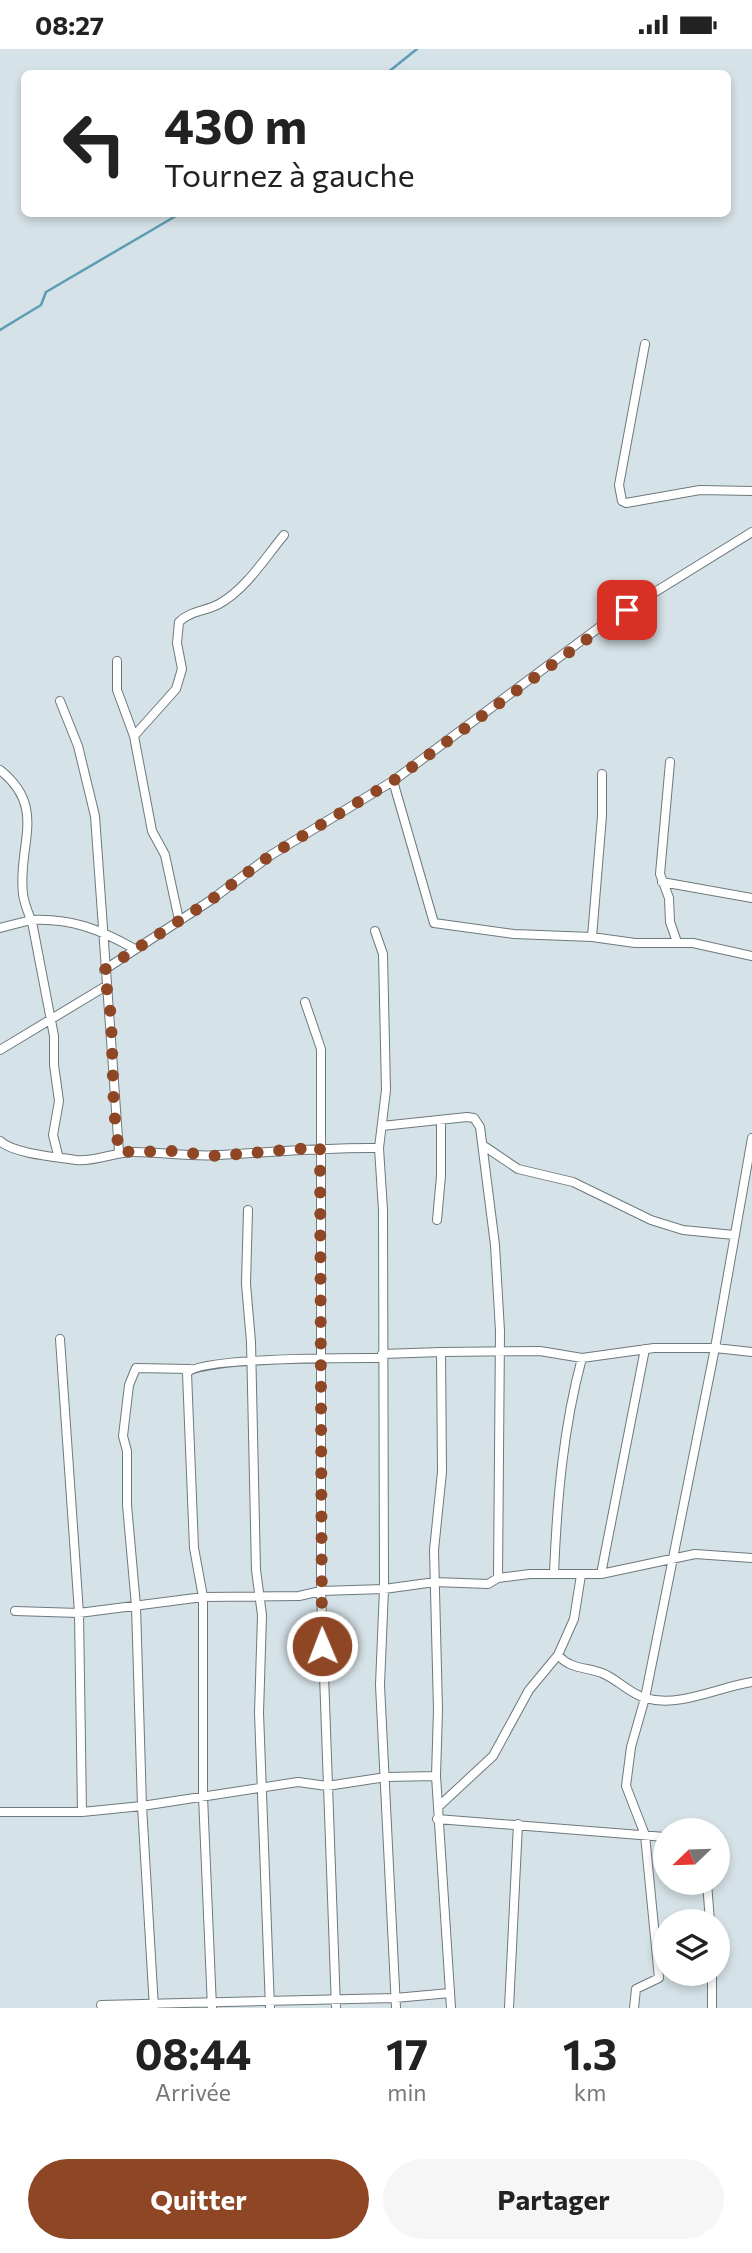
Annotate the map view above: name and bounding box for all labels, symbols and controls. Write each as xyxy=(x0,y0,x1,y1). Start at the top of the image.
text: 08:27 xyxy=(35,9,104,40)
text: 430 m xyxy=(164,94,307,154)
icon: left xyxy=(49,98,140,189)
text: Tournez à gauche xyxy=(164,154,415,194)
pin xyxy=(597,580,657,640)
icon: arrive xyxy=(608,591,646,629)
position arrow xyxy=(285,1609,359,1683)
north arrow xyxy=(653,1818,730,1895)
map controls xyxy=(653,1818,730,1986)
button: layers xyxy=(653,1909,730,1986)
text: 08:44 xyxy=(135,2027,251,2079)
text: 17 xyxy=(386,2027,428,2079)
text: 1.3 xyxy=(563,2027,617,2079)
text: Arrivée xyxy=(155,2078,231,2106)
text: min xyxy=(387,2078,427,2106)
text: km xyxy=(574,2078,606,2106)
button: Quitter xyxy=(28,2159,369,2239)
button: Partager xyxy=(383,2159,724,2239)

